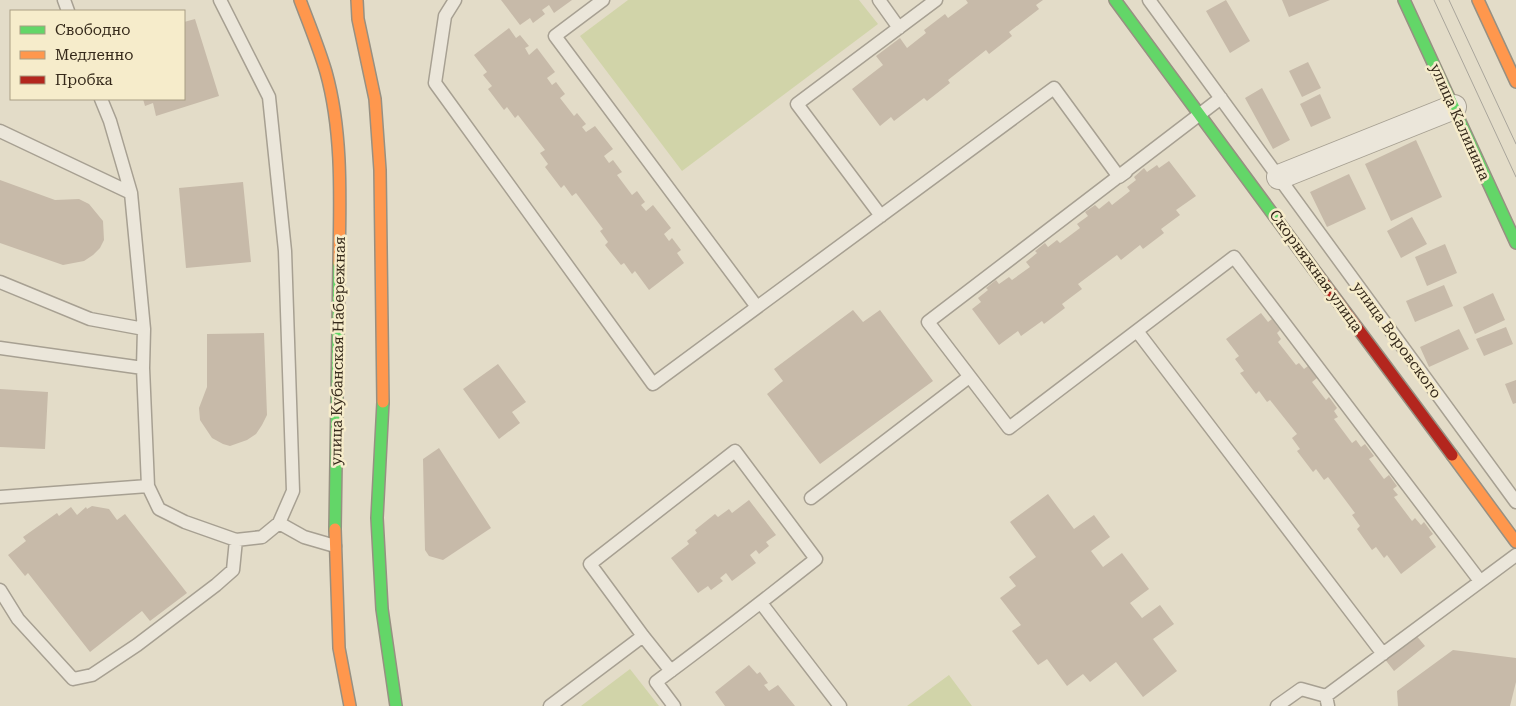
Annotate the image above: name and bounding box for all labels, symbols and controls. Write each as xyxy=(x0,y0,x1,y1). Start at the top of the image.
legend xyxy=(10,10,185,100)
text: Свободно xyxy=(55,21,130,39)
text: Медленно xyxy=(55,46,134,64)
street label: улица Калинина xyxy=(1426,61,1494,183)
text: Пробка xyxy=(55,71,113,89)
street label: Скорняжная улица xyxy=(1266,206,1366,336)
street label: улица Кубанская Набережная xyxy=(327,236,349,466)
street label: улица Воровского xyxy=(1349,278,1445,402)

